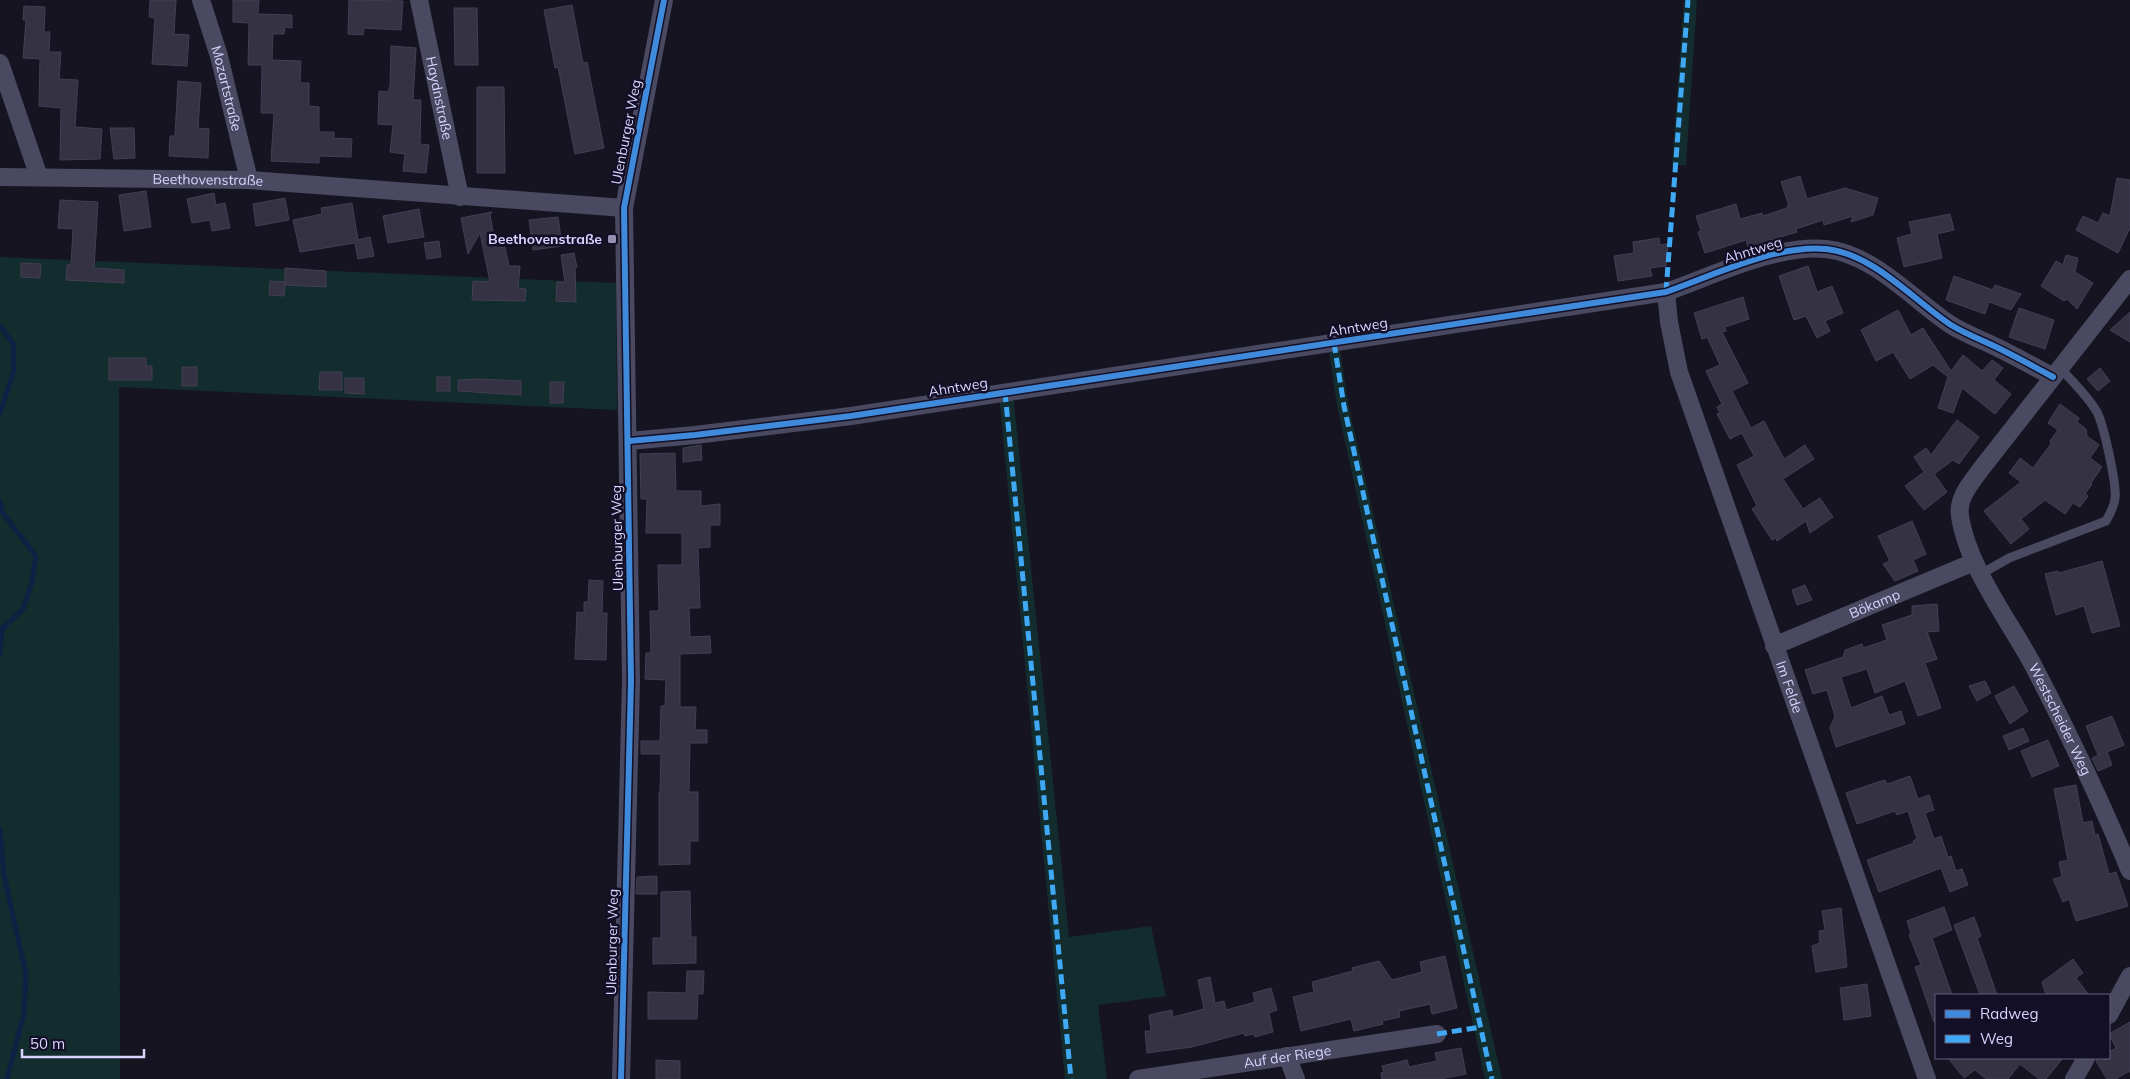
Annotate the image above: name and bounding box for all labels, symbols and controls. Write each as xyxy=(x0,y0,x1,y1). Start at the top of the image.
street label: Mozartstraße xyxy=(207,43,246,133)
street label: Haydnstraße xyxy=(422,55,457,141)
street label: Ulenburger Weg xyxy=(607,78,645,186)
street label: Beethovenstraße xyxy=(153,170,264,190)
place label: Beethovenstraße xyxy=(488,230,602,248)
marker: Beethovenstraße xyxy=(606,233,618,245)
street label: Ahntweg xyxy=(1722,233,1784,267)
street label: Ahntweg xyxy=(1327,313,1389,341)
street label: Ahntweg xyxy=(927,373,989,401)
street label: Ulenburger Weg xyxy=(607,485,627,591)
street label: Bökamp xyxy=(1846,585,1903,623)
street label: Im Felde xyxy=(1772,658,1807,716)
street label: Westscheider Weg xyxy=(2025,660,2095,778)
street label: Ulenburger Weg xyxy=(602,889,622,995)
legend xyxy=(1935,994,2110,1059)
text: Radweg xyxy=(1980,1004,2038,1023)
scale bar xyxy=(22,1026,145,1058)
text: Weg xyxy=(1980,1029,2013,1048)
text: 50 m xyxy=(30,1034,65,1053)
street label: Auf der Riege xyxy=(1242,1041,1332,1072)

